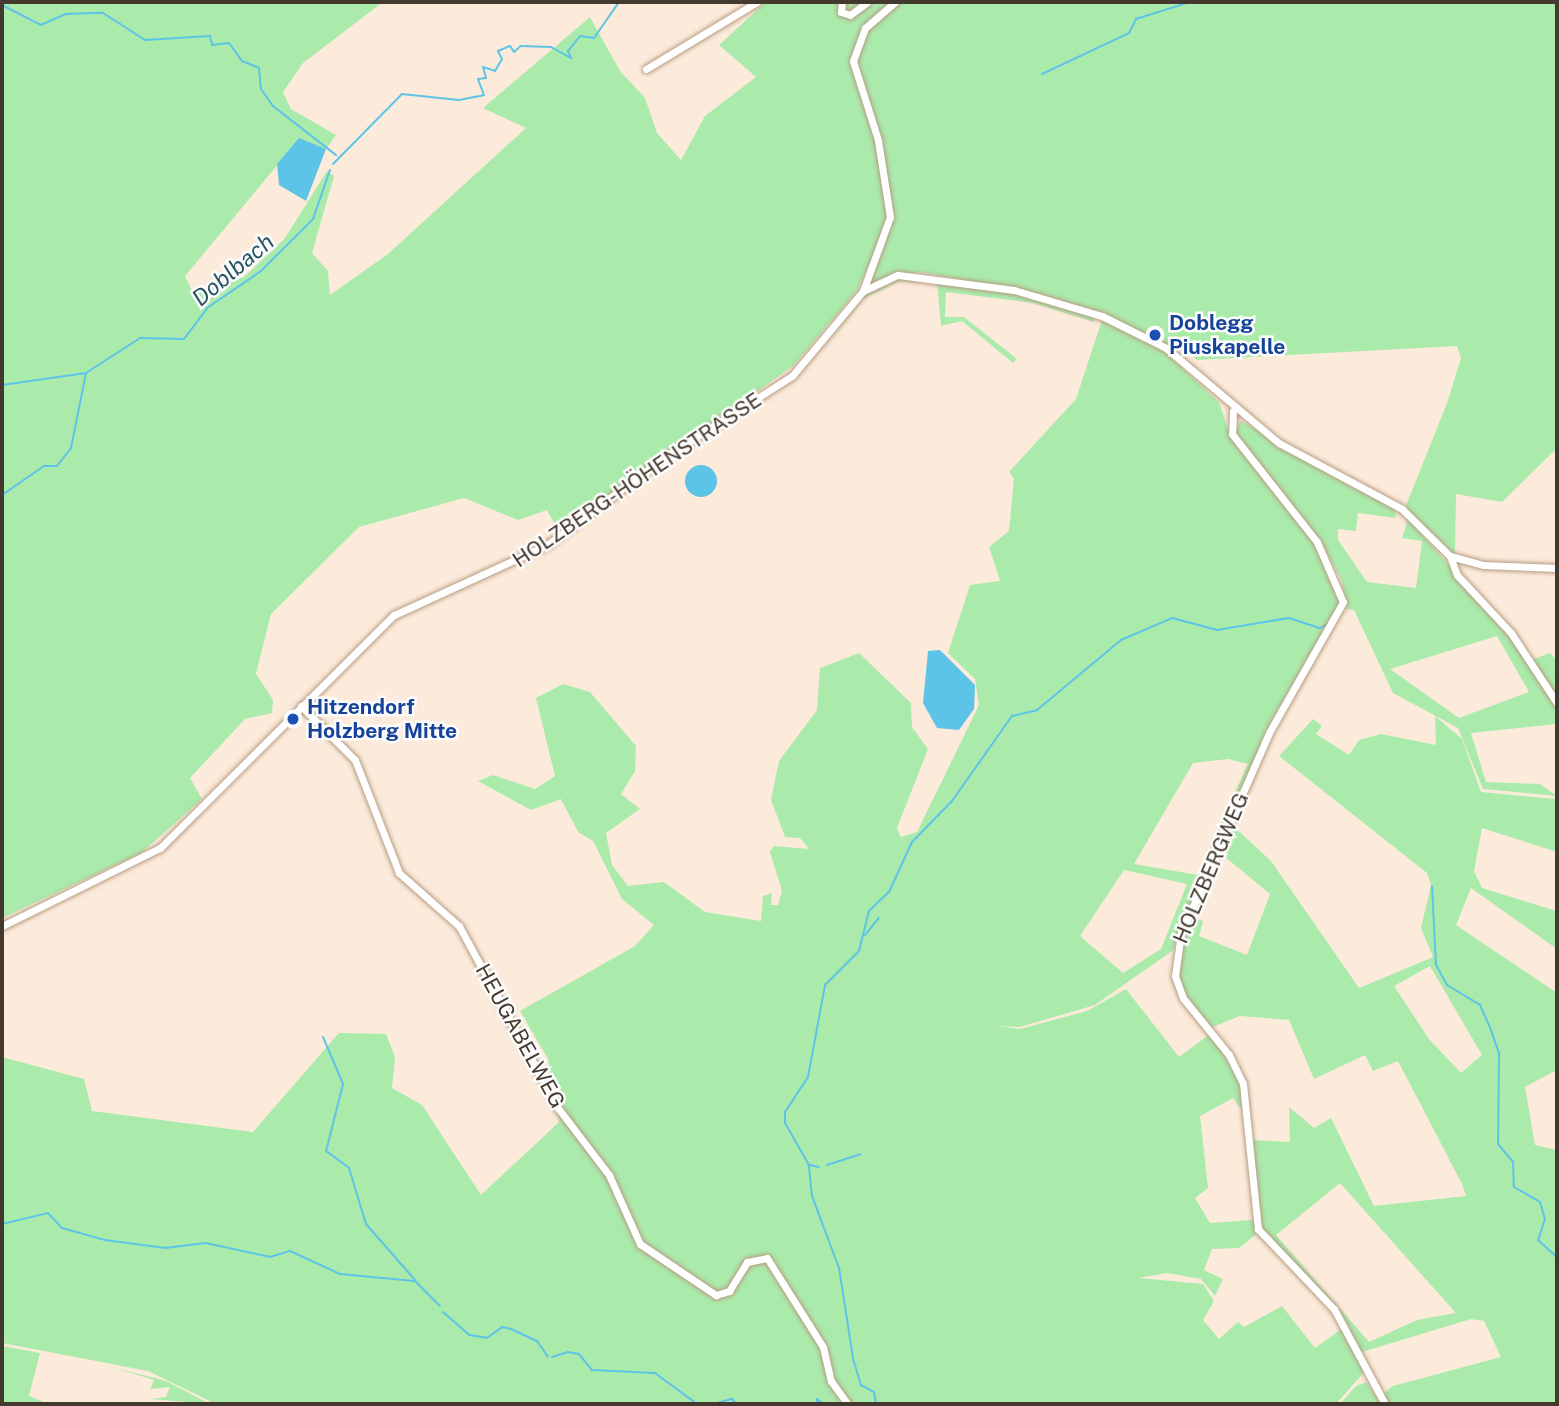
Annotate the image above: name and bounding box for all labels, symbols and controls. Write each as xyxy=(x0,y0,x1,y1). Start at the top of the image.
water label: Doblbach xyxy=(187,228,279,312)
place label: Doblegg Piuskapelle xyxy=(1169,310,1285,360)
marker: Doblegg Piuskapelle xyxy=(1147,327,1163,343)
street label: HOLZBERG-HÖHENSTRASSE xyxy=(508,387,766,573)
place label: Hitzendorf Holzberg Mitte xyxy=(307,694,457,744)
marker: Hitzendorf Holzberg Mitte xyxy=(285,711,301,727)
street label: HOLZBERGWEG xyxy=(1168,789,1254,947)
street label: HEUGABELWEG xyxy=(470,960,570,1112)

